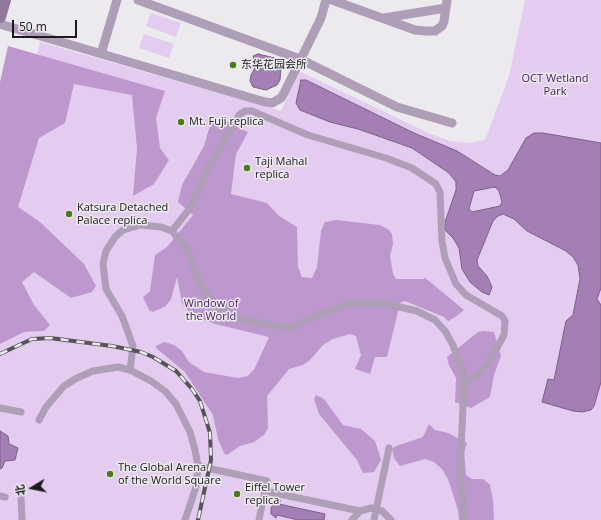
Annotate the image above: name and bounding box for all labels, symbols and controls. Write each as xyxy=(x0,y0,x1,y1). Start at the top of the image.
scale bar xyxy=(14,12,79,38)
text: 50 m xyxy=(19,18,47,35)
place label: 东华花园会所 xyxy=(241,58,307,72)
marker: 东华花园会所 xyxy=(228,60,238,70)
park label: OCT Wetland Park xyxy=(521,72,589,98)
place label: Mt. Fuji replica xyxy=(189,115,264,129)
marker: Mt. Fuji replica xyxy=(176,117,186,127)
place label: Taji Mahal replica xyxy=(255,155,307,181)
marker: Taji Mahal replica xyxy=(242,163,252,173)
place label: Katsura Detached Palace replica xyxy=(77,201,168,227)
marker: Katsura Detached Palace replica xyxy=(64,209,74,219)
park label: Window of the World xyxy=(184,297,238,323)
place label: The Global Arena of the World Square xyxy=(118,461,221,487)
north arrow xyxy=(12,468,52,508)
marker: The Global Arena of the World Square xyxy=(105,469,115,479)
place label: Eiffel Tower replica xyxy=(245,481,305,507)
text: 北 xyxy=(11,483,28,497)
marker: Eiffel Tower replica xyxy=(232,489,242,499)

